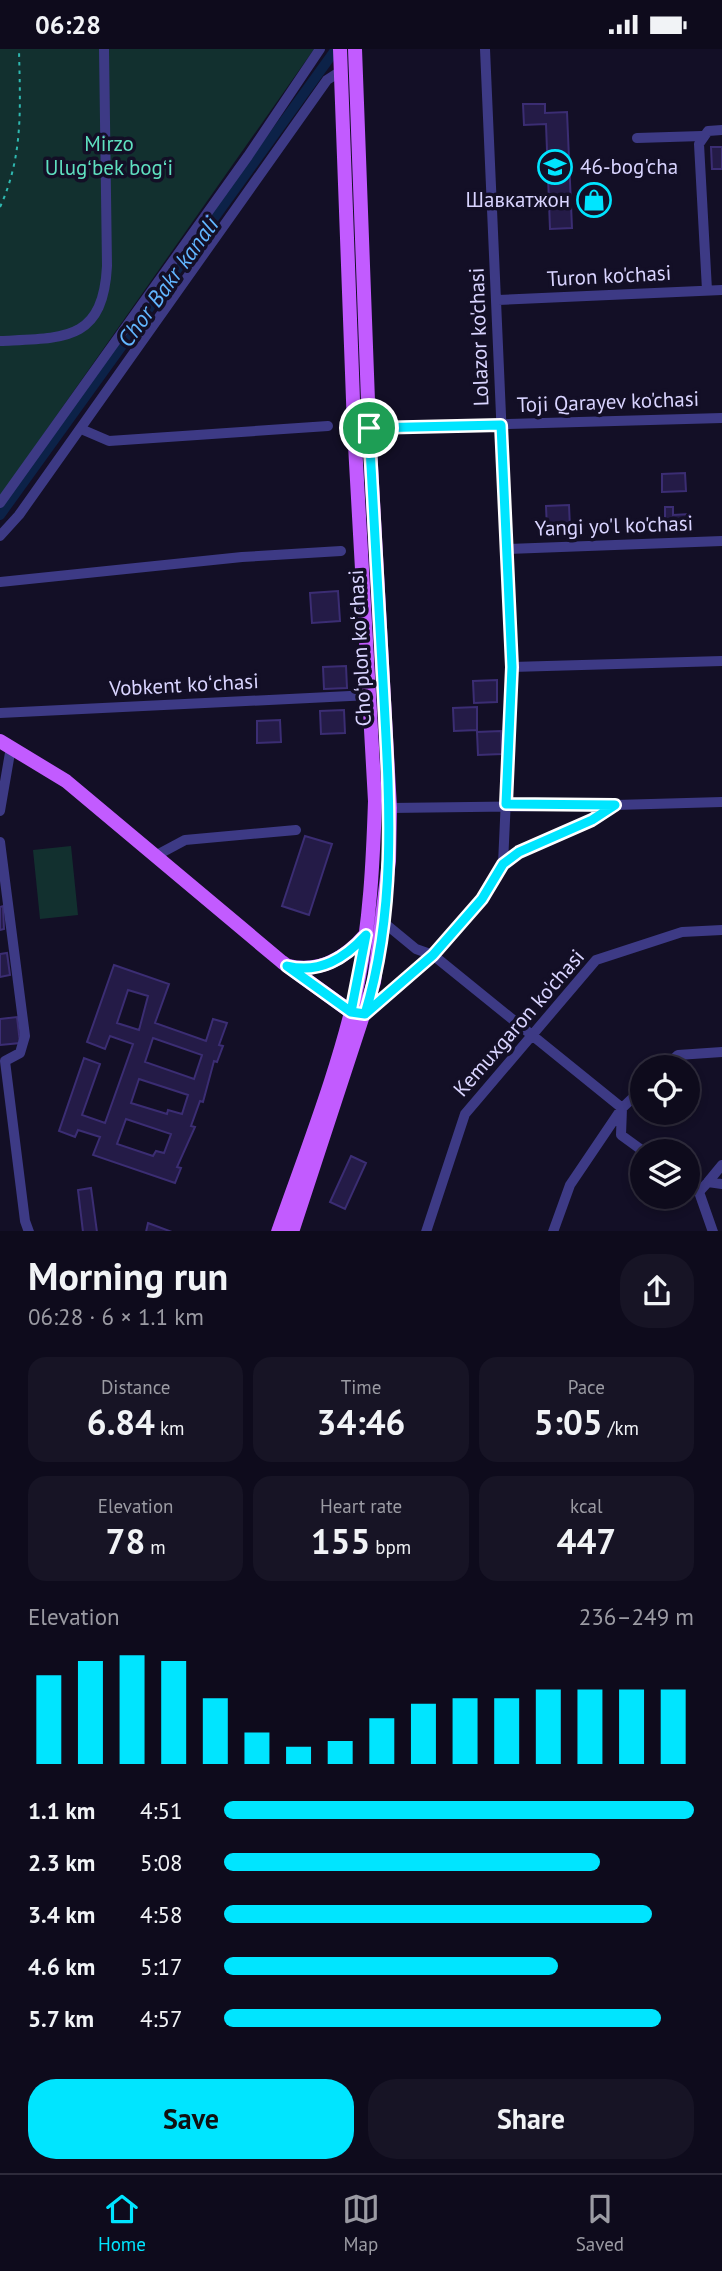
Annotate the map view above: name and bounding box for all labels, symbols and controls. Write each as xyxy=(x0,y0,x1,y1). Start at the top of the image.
text: 06:28 xyxy=(35,8,101,41)
park label: Mirzo Ulugʻbek bogʻi xyxy=(45,130,173,181)
school or university icon: 46-bog'cha xyxy=(536,148,574,186)
place label: 46-bog'cha xyxy=(580,153,678,180)
shop icon: Шавкатжон xyxy=(575,181,613,219)
place label: Шавкатжон xyxy=(466,186,570,213)
water label: Chor Bakr kanali xyxy=(111,210,225,353)
street label: Turon ko'chasi xyxy=(546,259,672,292)
street label: Lolazor ko'chasi xyxy=(463,267,494,407)
street label: Toji Qarayev ko'chasi xyxy=(516,385,700,418)
pin xyxy=(339,398,399,458)
icon: arrive xyxy=(350,409,388,447)
street label: Yangi yo'l ko'chasi xyxy=(534,509,694,542)
street label: Choʻplon koʻchasi xyxy=(342,569,377,727)
street label: Vobkent koʻchasi xyxy=(108,667,259,702)
street label: Kemuxgaron ko'chasi xyxy=(447,943,590,1102)
map controls xyxy=(630,1055,700,1209)
button: locate xyxy=(630,1055,700,1125)
button: layers xyxy=(630,1139,700,1209)
text: Morning run xyxy=(28,1251,228,1300)
button: share xyxy=(620,1254,694,1328)
text: 06:28 · 6 × 1.1 km xyxy=(28,1302,204,1331)
text: Distance xyxy=(101,1375,170,1399)
text: Time xyxy=(341,1375,381,1399)
text: Pace xyxy=(568,1375,605,1399)
text: 6.84 xyxy=(87,1399,155,1445)
text: 34:46 xyxy=(317,1399,405,1445)
text: 5:05 xyxy=(534,1399,603,1445)
text: km xyxy=(155,1416,185,1440)
text: /km xyxy=(603,1416,639,1440)
text: Elevation xyxy=(98,1494,174,1518)
text: Heart rate xyxy=(320,1494,402,1518)
text: kcal xyxy=(570,1494,603,1518)
text: 78 xyxy=(106,1518,145,1564)
text: 155 xyxy=(311,1518,370,1564)
text: 447 xyxy=(557,1518,616,1564)
text: m xyxy=(145,1535,166,1559)
text: bpm xyxy=(370,1535,411,1559)
text: Elevation xyxy=(28,1602,120,1631)
text: 236–249 m xyxy=(579,1602,694,1631)
text: 1.1 km xyxy=(28,1796,95,1825)
text: 4:51 xyxy=(140,1796,183,1825)
text: 2.3 km xyxy=(28,1848,95,1877)
text: 5:08 xyxy=(140,1848,183,1877)
text: 3.4 km xyxy=(28,1900,95,1929)
text: 4:58 xyxy=(140,1900,183,1929)
text: 4.6 km xyxy=(28,1952,95,1981)
text: 5:17 xyxy=(140,1952,183,1981)
text: 5.7 km xyxy=(28,2004,94,2033)
text: 4:57 xyxy=(140,2004,183,2033)
button: Save xyxy=(28,2079,354,2159)
button: Share xyxy=(368,2079,694,2159)
tab: Home xyxy=(98,2190,146,2256)
tab: Map xyxy=(342,2190,380,2256)
tab: Saved xyxy=(576,2190,624,2256)

